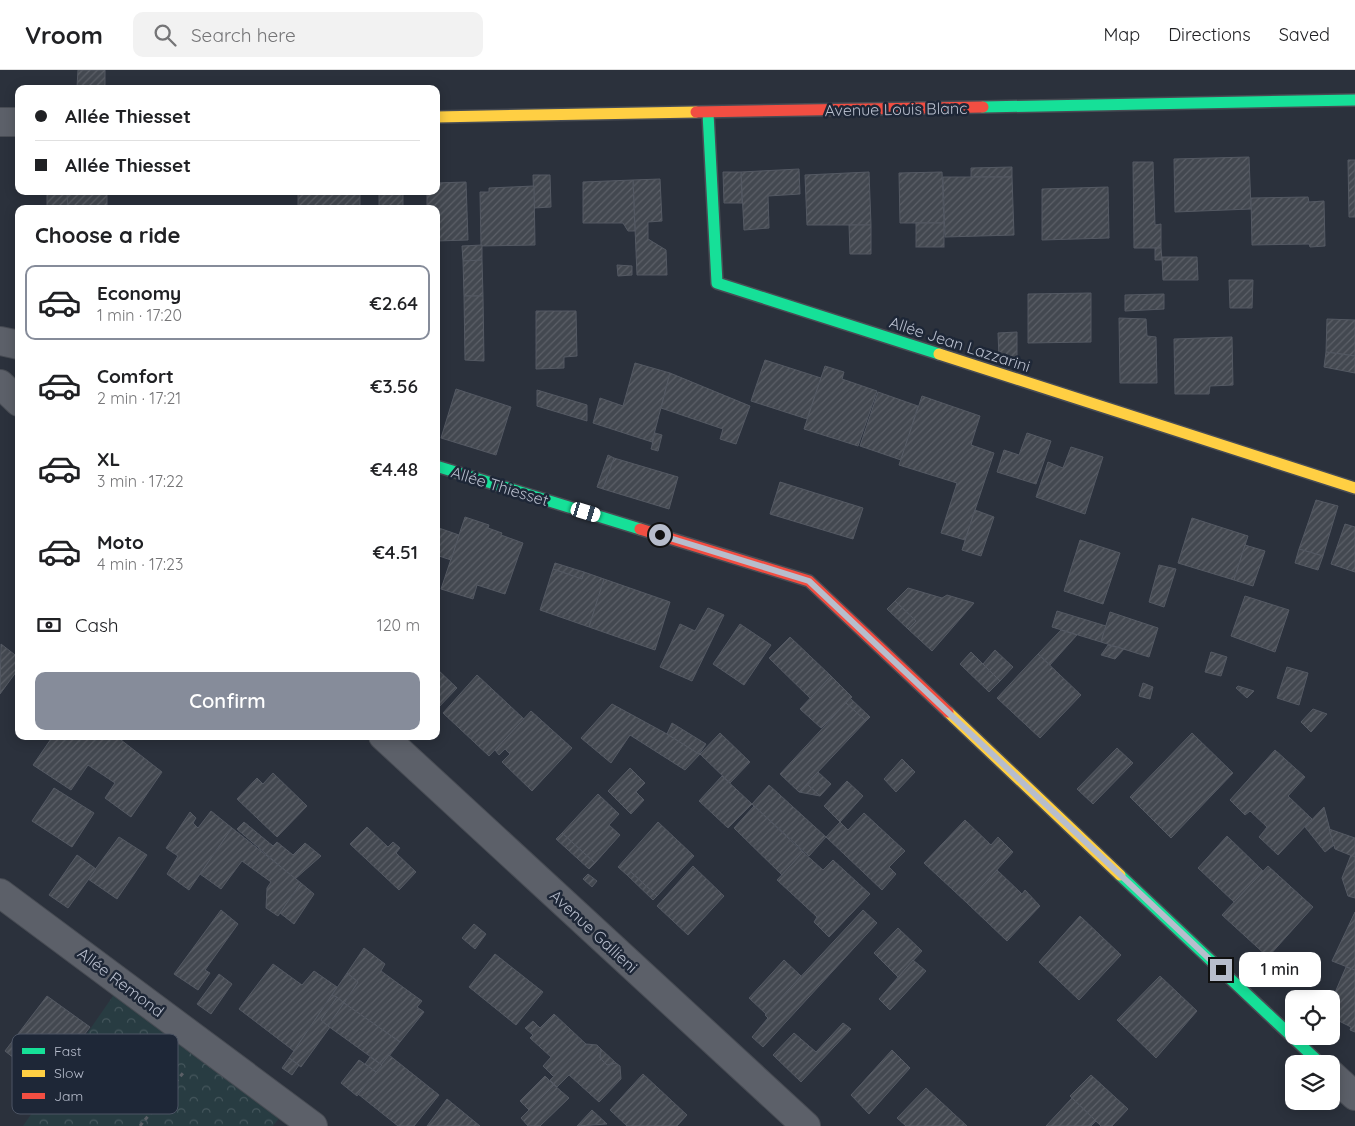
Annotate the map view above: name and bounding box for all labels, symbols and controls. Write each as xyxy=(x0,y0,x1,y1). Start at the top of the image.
search box xyxy=(133,12,483,57)
text: Vroom xyxy=(25,20,103,50)
icon: search xyxy=(151,21,179,49)
text: Search here xyxy=(191,23,296,47)
text: Map xyxy=(1103,23,1140,46)
text: Directions xyxy=(1168,23,1251,46)
text: Saved xyxy=(1279,23,1330,46)
street label: Avenue Louis Blanc xyxy=(824,98,968,120)
text: Allée Thiesset xyxy=(65,104,191,128)
text: Allée Thiesset xyxy=(65,153,191,177)
text: Choose a ride xyxy=(35,221,180,249)
icon: car xyxy=(37,280,82,325)
text: Economy xyxy=(97,281,181,305)
text: €2.64 xyxy=(369,291,418,315)
text: 1 min · 17:20 xyxy=(97,305,182,325)
street label: Allée Jean Lazzarini xyxy=(887,312,1033,376)
icon: car xyxy=(37,363,82,408)
text: Comfort xyxy=(97,364,174,388)
text: €3.56 xyxy=(370,374,418,398)
text: 2 min · 17:21 xyxy=(97,388,181,408)
icon: car xyxy=(37,446,82,491)
text: XL xyxy=(97,447,120,471)
text: €4.48 xyxy=(370,457,418,481)
street label: Allée Thiesset xyxy=(449,462,551,510)
text: 3 min · 17:22 xyxy=(97,471,184,491)
car xyxy=(569,500,602,524)
route start xyxy=(649,524,671,546)
icon: car xyxy=(37,529,82,574)
text: Moto xyxy=(97,530,144,554)
text: €4.51 xyxy=(373,540,418,564)
text: 4 min · 17:23 xyxy=(97,554,183,574)
icon: cash xyxy=(35,611,63,639)
text: Cash xyxy=(75,613,119,637)
text: 120 m xyxy=(377,615,420,635)
button: Confirm xyxy=(35,672,420,730)
street label: Avenue Gallieni xyxy=(546,885,642,977)
street label: Allée Remond xyxy=(74,943,168,1021)
callout: 1 min xyxy=(1238,952,1321,988)
route end xyxy=(1210,959,1232,981)
text: 1 min xyxy=(1261,959,1299,979)
map controls xyxy=(1285,990,1340,1110)
button: locate xyxy=(1285,990,1340,1045)
legend xyxy=(12,1034,178,1114)
text: Fast xyxy=(54,1042,82,1060)
button: layers xyxy=(1285,1055,1340,1110)
text: Slow xyxy=(54,1064,84,1082)
text: Jam xyxy=(54,1087,83,1105)

